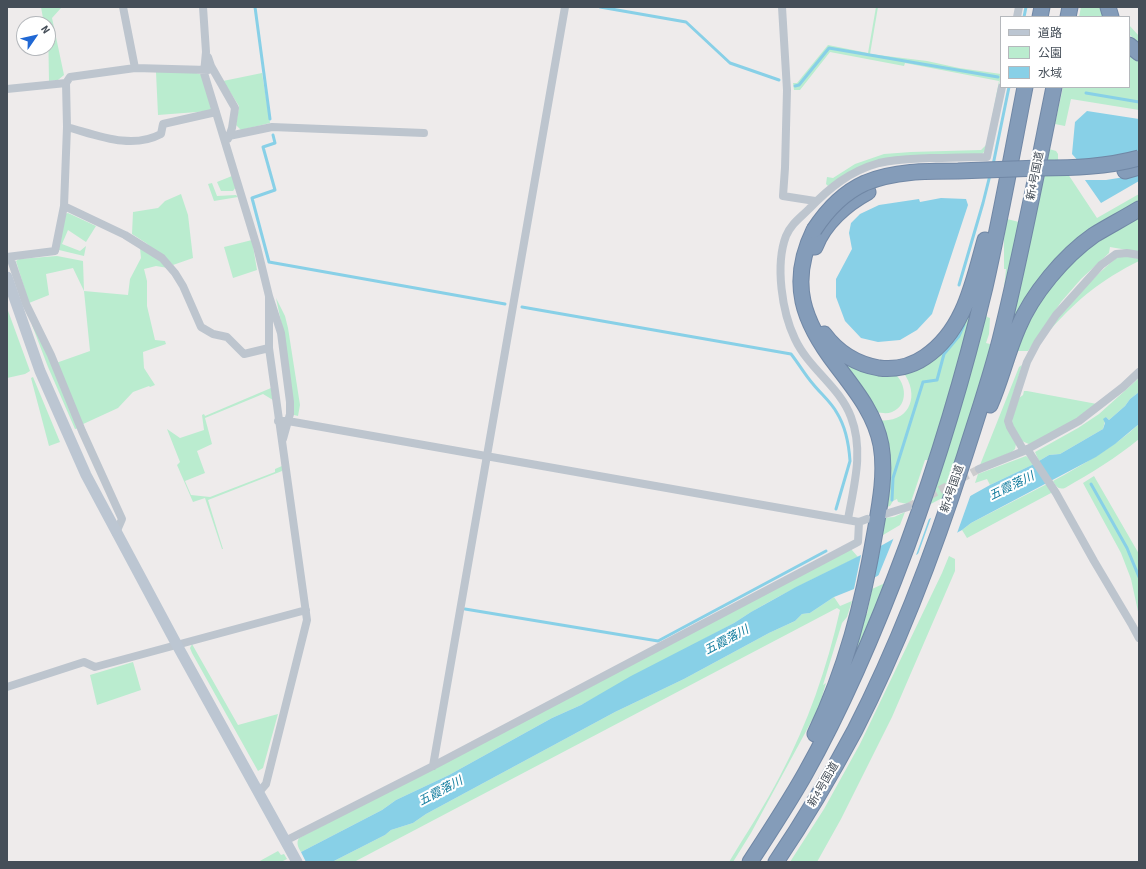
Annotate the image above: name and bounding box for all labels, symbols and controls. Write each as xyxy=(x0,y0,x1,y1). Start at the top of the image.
north arrow xyxy=(16,16,56,56)
legend xyxy=(1000,16,1130,88)
text: N xyxy=(37,22,54,37)
text: 道路 xyxy=(1038,25,1062,42)
text: 公園 xyxy=(1038,45,1062,62)
text: 水域 xyxy=(1038,65,1062,82)
street label: 新4号国道 xyxy=(1025,150,1047,202)
street label: 新4号国道 xyxy=(939,463,967,515)
water label: 五霞落川 xyxy=(987,470,1037,504)
water label: 五霞落川 xyxy=(702,623,752,659)
street label: 新4号国道 xyxy=(806,760,842,810)
water label: 五霞落川 xyxy=(416,774,466,810)

